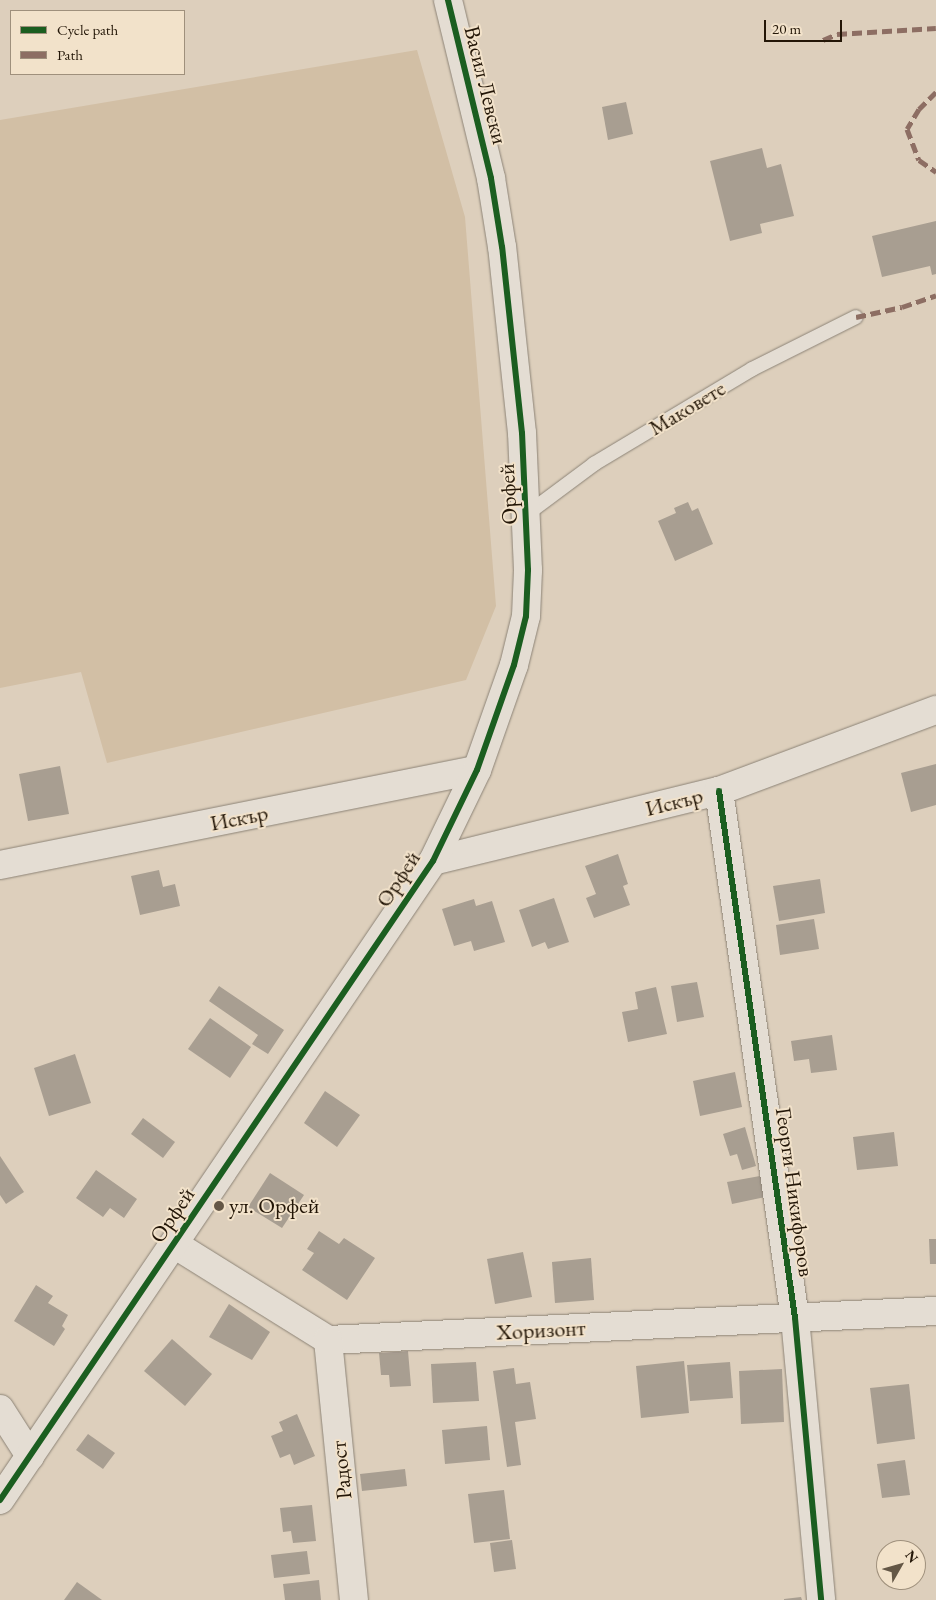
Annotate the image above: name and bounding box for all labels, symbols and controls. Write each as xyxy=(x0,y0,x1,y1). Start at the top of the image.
legend xyxy=(10,10,185,75)
scale bar xyxy=(766,10,844,42)
text: 20 m xyxy=(772,19,801,38)
text: Cycle path xyxy=(57,20,118,39)
street label: Васил Левски xyxy=(459,23,513,147)
text: Path xyxy=(57,45,83,64)
street label: Маковете xyxy=(644,375,730,441)
street label: Орфей xyxy=(493,463,523,525)
street label: Искър xyxy=(642,782,706,822)
street label: Искър xyxy=(208,799,270,837)
street label: Орфей xyxy=(370,846,426,912)
street label: Георги Никифоров xyxy=(770,1106,820,1278)
street label: Орфей xyxy=(144,1182,200,1248)
place label: ул. Орфей xyxy=(229,1193,319,1219)
marker: ул. Орфей xyxy=(213,1200,225,1212)
street label: Хоризонт xyxy=(496,1314,586,1346)
street label: Радост xyxy=(325,1439,357,1501)
north arrow xyxy=(876,1540,926,1590)
text: N xyxy=(901,1546,923,1566)

